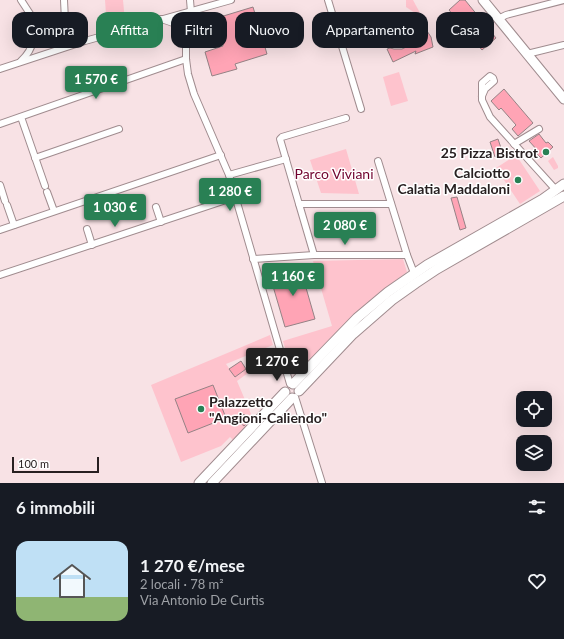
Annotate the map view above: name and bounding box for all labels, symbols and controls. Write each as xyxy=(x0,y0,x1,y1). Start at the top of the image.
chip: Compra xyxy=(12,12,88,48)
chip: Affitta xyxy=(96,12,163,48)
chip: Filtri xyxy=(171,12,227,48)
chip: Nuovo xyxy=(235,12,304,48)
chip: Appartamento xyxy=(312,12,428,48)
chip: Casa xyxy=(436,12,494,48)
pin: 1 570 € xyxy=(59,66,133,100)
text: 1 570 € xyxy=(74,71,118,87)
place label: 25 Pizza Bistrot xyxy=(441,144,539,161)
marker: 25 Pizza Bistrot xyxy=(541,147,551,157)
place label: Calciotto Calatia Maddaloni xyxy=(398,164,510,197)
park label: Parco Viviani xyxy=(294,165,374,182)
marker: Calciotto Calatia Maddaloni xyxy=(513,175,523,185)
pin: 1 280 € xyxy=(193,178,267,212)
text: 1 280 € xyxy=(208,183,252,199)
pin: 1 030 € xyxy=(78,194,152,228)
text: 1 030 € xyxy=(93,199,137,215)
pin: 2 080 € xyxy=(308,212,382,246)
text: 2 080 € xyxy=(323,217,367,233)
pin: 1 160 € xyxy=(256,263,330,297)
text: 1 160 € xyxy=(271,268,315,284)
pin: 1 270 € xyxy=(240,348,314,382)
text: 1 270 € xyxy=(255,353,299,369)
map controls xyxy=(516,391,552,471)
button: locate xyxy=(516,391,552,427)
place label: Palazzetto "Angioni-Caliendo" xyxy=(209,393,327,426)
marker: Palazzetto "Angioni-Caliendo" xyxy=(196,404,206,414)
button: layers xyxy=(516,435,552,471)
scale bar xyxy=(12,455,99,474)
text: 100 m xyxy=(18,457,49,470)
icon: filters xyxy=(526,496,548,518)
text: 6 immobili xyxy=(16,497,95,518)
text: 1 270 €/mese xyxy=(140,555,245,576)
icon: home xyxy=(48,557,96,605)
icon: heart xyxy=(526,570,548,592)
text: 2 locali · 78 m² xyxy=(140,576,224,592)
text: Via Antonio De Curtis xyxy=(140,592,264,608)

